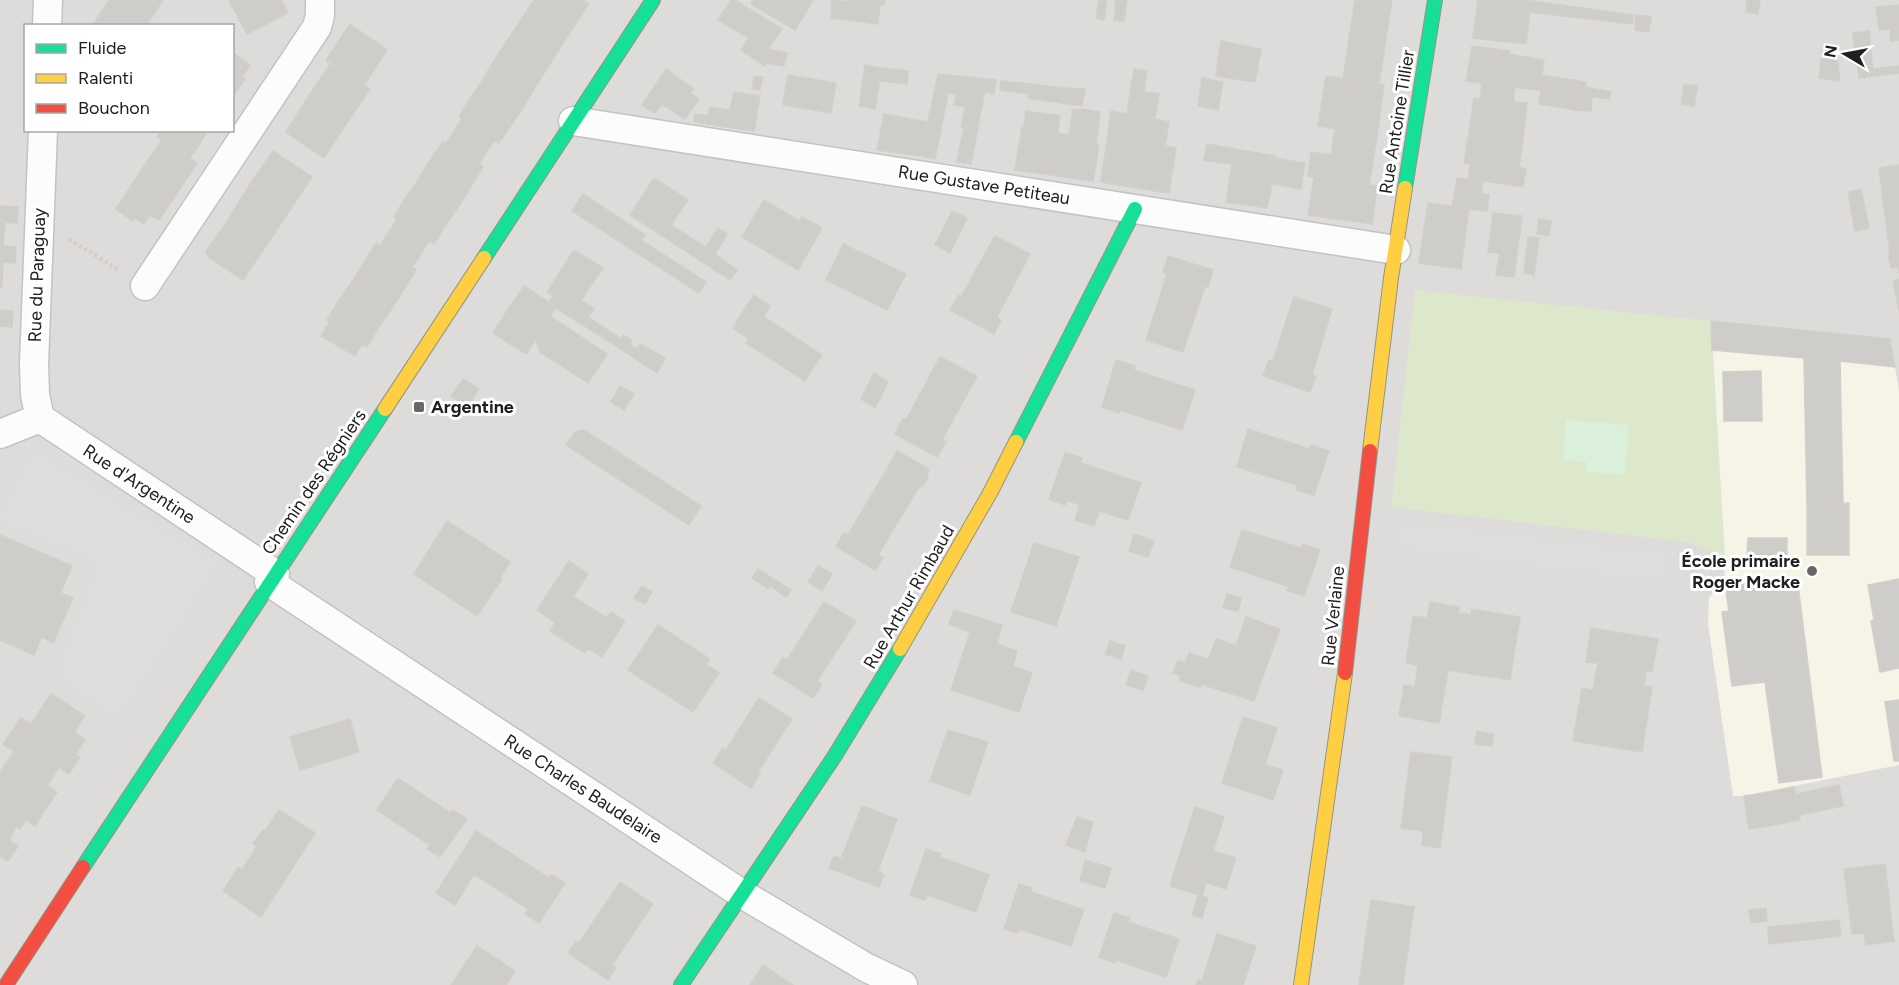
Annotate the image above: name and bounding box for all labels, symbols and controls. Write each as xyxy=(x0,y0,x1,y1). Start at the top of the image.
legend xyxy=(24,24,234,132)
north arrow xyxy=(1815,24,1875,84)
text: Fluide xyxy=(78,37,127,59)
text: N xyxy=(1820,44,1841,59)
street label: Rue Antoine Tillier xyxy=(1375,48,1419,196)
text: Ralenti xyxy=(78,67,133,89)
text: Bouchon xyxy=(78,97,150,119)
street label: Rue Gustave Petiteau xyxy=(896,161,1072,209)
street label: Rue du Paraguay xyxy=(24,207,50,343)
place label: Argentine xyxy=(431,396,514,418)
marker: Argentine xyxy=(412,400,426,414)
street label: Chemin des Régniers xyxy=(257,405,371,559)
street label: Rue d'Argentine xyxy=(79,440,199,529)
street label: Rue Arthur Rimbaud xyxy=(859,521,959,673)
place label: École primaire Roger Macke xyxy=(1681,550,1800,593)
marker: École primaire Roger Macke xyxy=(1805,564,1819,578)
street label: Rue Verlaine xyxy=(1317,565,1349,667)
street label: Rue Charles Baudelaire xyxy=(500,730,666,849)

